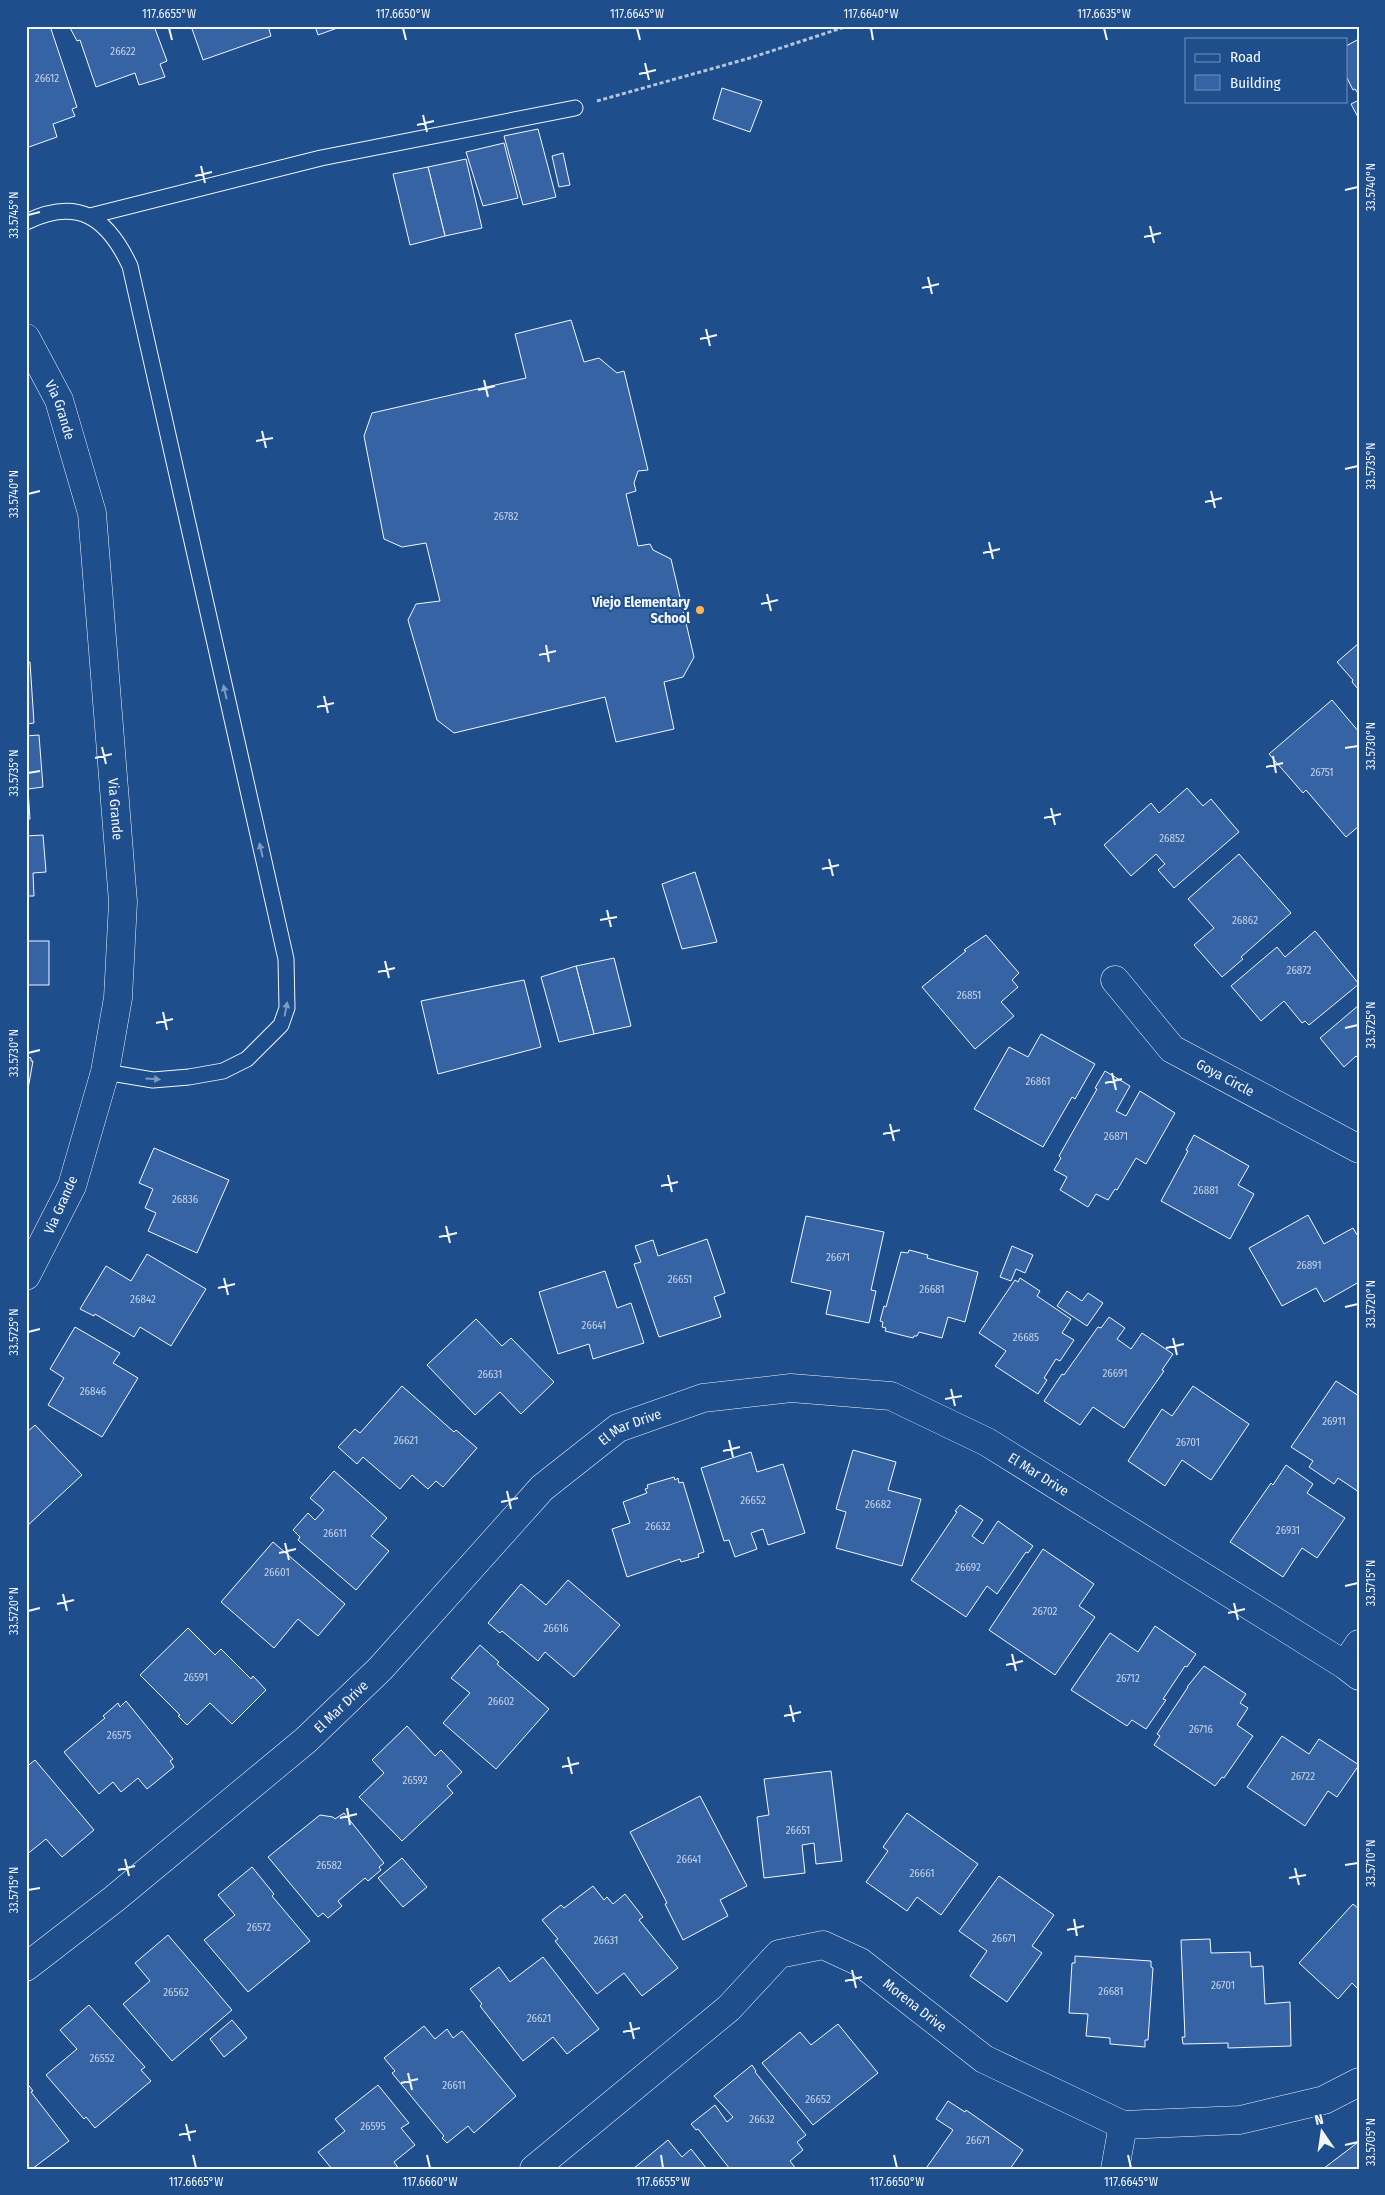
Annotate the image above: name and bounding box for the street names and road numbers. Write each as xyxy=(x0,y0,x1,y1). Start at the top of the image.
street label: Via Grande xyxy=(42,377,79,442)
street label: Via Grande xyxy=(105,778,127,841)
street label: Goya Circle xyxy=(1193,1055,1257,1100)
street label: Via Grande xyxy=(41,1173,81,1237)
street label: El Mar Drive xyxy=(595,1405,664,1449)
street label: El Mar Drive xyxy=(1005,1449,1072,1499)
street label: El Mar Drive xyxy=(311,1677,372,1736)
street label: Morena Drive xyxy=(880,1975,950,2035)

